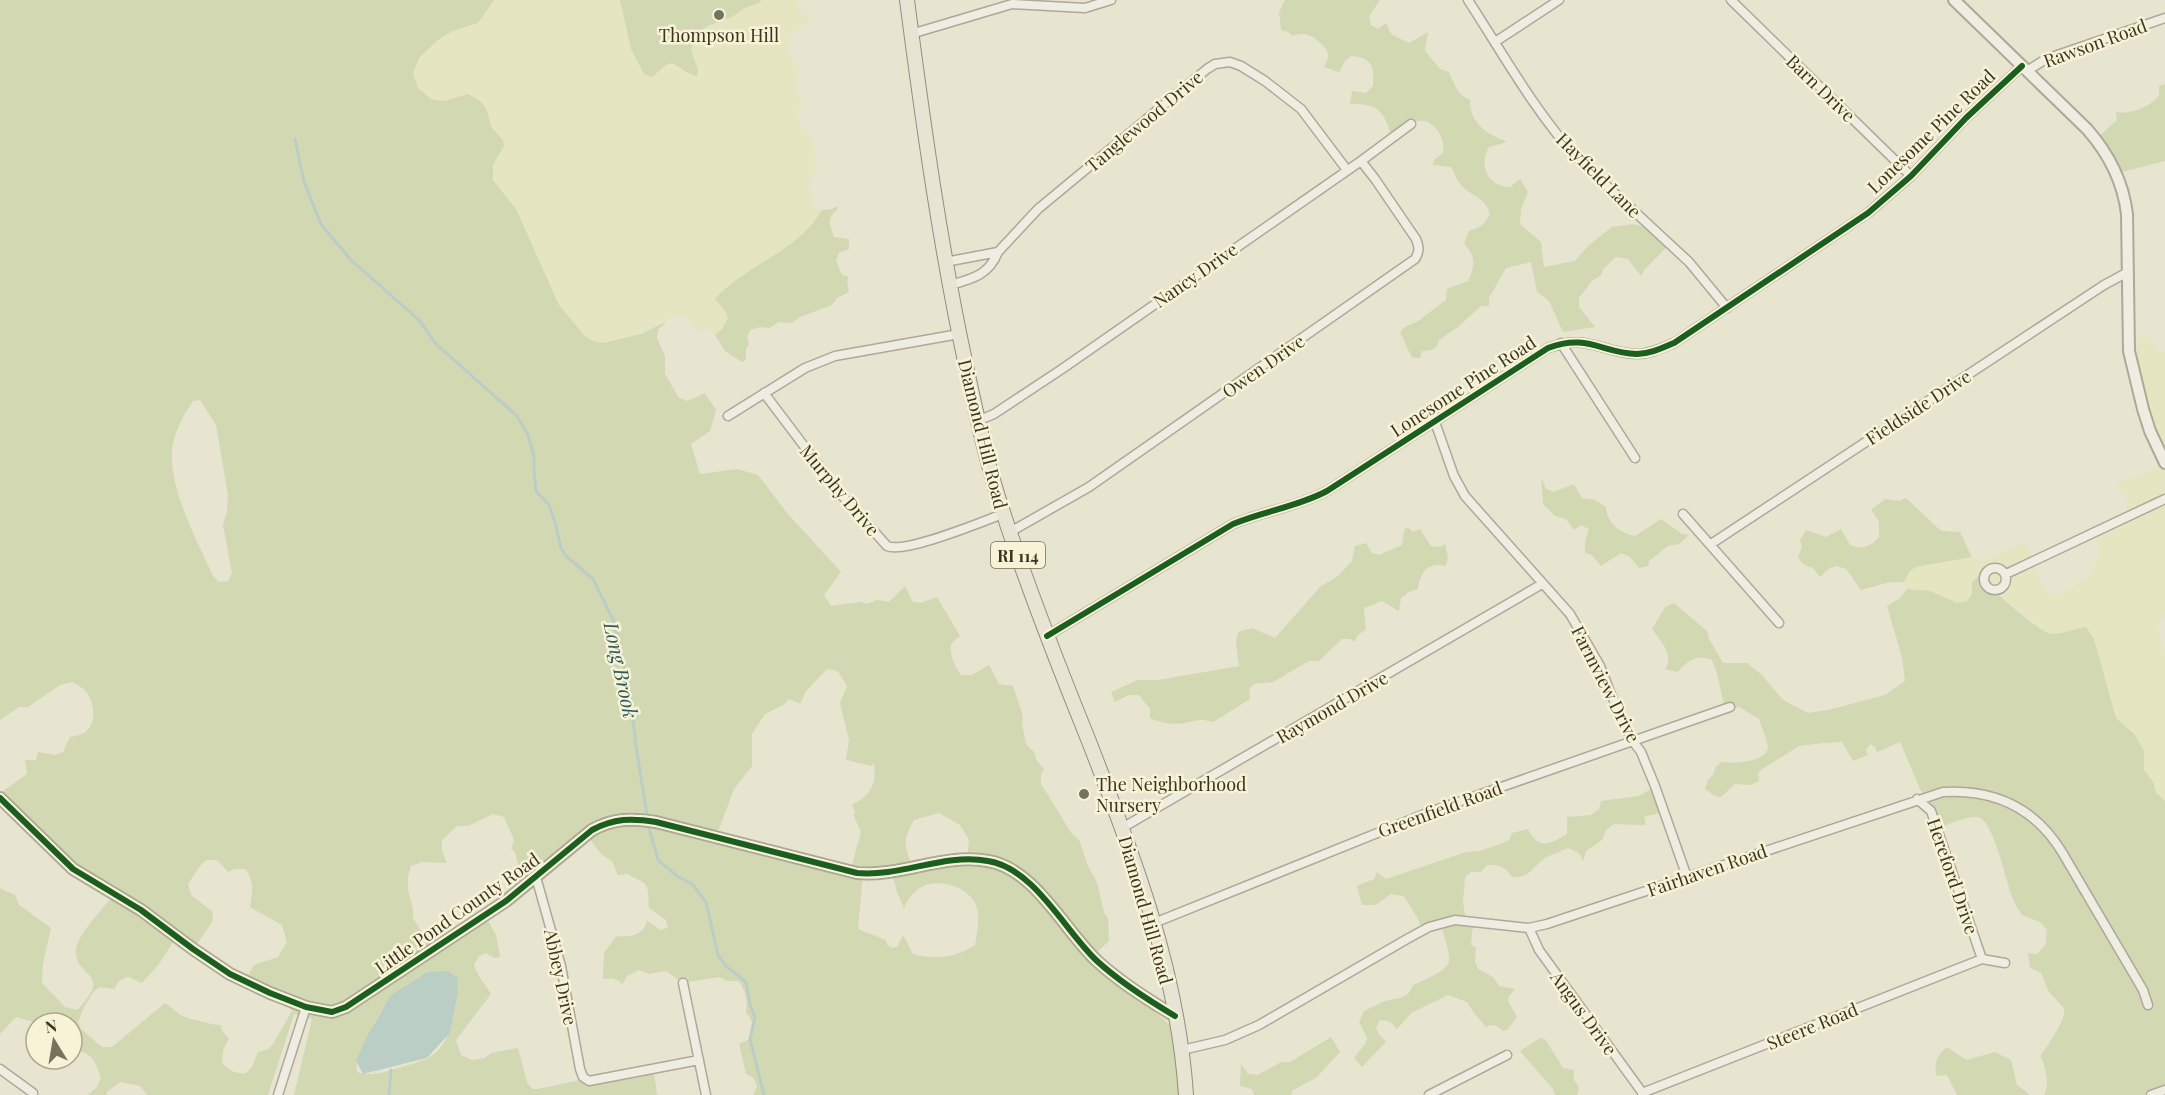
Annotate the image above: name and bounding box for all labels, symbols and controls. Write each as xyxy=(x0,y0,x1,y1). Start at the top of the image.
marker: Thompson Hill xyxy=(712,8,726,22)
street label: Rawson Road xyxy=(2040,13,2151,73)
place label: Thompson Hill xyxy=(659,23,779,47)
street label: Barn Drive xyxy=(1781,49,1861,127)
street label: Lonesome Pine Road xyxy=(1862,63,2000,198)
street label: Tanglewood Drive xyxy=(1080,65,1208,177)
street label: Hayfield Lane xyxy=(1551,127,1647,223)
street label: Nancy Drive xyxy=(1148,237,1242,313)
street label: Owen Drive xyxy=(1217,329,1309,403)
street label: Lonesome Pine Road xyxy=(1386,330,1541,442)
street label: Diamond Hill Road xyxy=(953,357,1013,512)
street label: Fieldside Drive xyxy=(1861,364,1975,450)
street label: Murphy Drive xyxy=(795,439,885,541)
road number: RI 114 xyxy=(991,542,1045,568)
water label: Long Brook xyxy=(598,618,645,721)
street label: Farmview Drive xyxy=(1566,622,1646,746)
street label: Raymond Drive xyxy=(1272,665,1392,749)
place label: The Neighborhood Nursery xyxy=(1096,772,1247,817)
street label: Greenfield Road xyxy=(1375,775,1506,843)
marker: The Neighborhood Nursery xyxy=(1077,787,1091,801)
street label: Hereford Drive xyxy=(1922,815,1984,937)
street label: Diamond Hill Road xyxy=(1113,833,1179,988)
street label: Fairhaven Road xyxy=(1644,838,1771,902)
street label: Little Pond County Road xyxy=(370,847,545,979)
street label: Abbey Drive xyxy=(539,926,583,1027)
street label: Angus Drive xyxy=(1545,965,1623,1060)
street label: Steere Road xyxy=(1763,997,1862,1055)
north arrow xyxy=(24,1011,84,1071)
text: N xyxy=(43,1014,59,1037)

